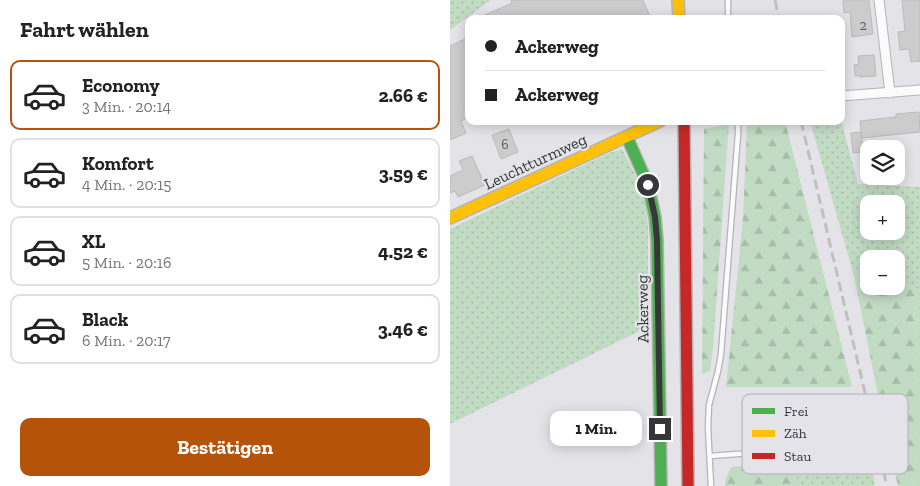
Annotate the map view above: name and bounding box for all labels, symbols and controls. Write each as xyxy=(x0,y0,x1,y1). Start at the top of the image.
text: Fahrt wählen xyxy=(20,16,149,43)
house number: 2 xyxy=(859,17,867,34)
text: Ackerweg xyxy=(515,35,599,58)
icon: car xyxy=(22,73,67,118)
text: Economy xyxy=(82,74,160,97)
text: Ackerweg xyxy=(515,83,599,106)
text: 2.66 € xyxy=(379,84,428,107)
text: 3 Min. · 20:14 xyxy=(82,97,171,116)
street label: Leuchtturmweg xyxy=(481,129,590,194)
house number: 6 xyxy=(501,136,509,153)
map controls xyxy=(860,140,905,295)
button: layers xyxy=(860,140,905,185)
icon: car xyxy=(22,151,67,196)
text: Komfort xyxy=(82,152,154,175)
text: 3.59 € xyxy=(379,162,428,185)
route start xyxy=(637,174,659,196)
text: 4 Min. · 20:15 xyxy=(82,175,172,194)
button: + xyxy=(860,195,905,240)
icon: car xyxy=(22,229,67,274)
text: XL xyxy=(82,230,105,253)
text: 4.52 € xyxy=(378,240,428,263)
button: − xyxy=(860,250,905,295)
text: 5 Min. · 20:16 xyxy=(82,253,171,272)
street label: Ackerweg xyxy=(632,275,653,343)
icon: car xyxy=(22,307,67,352)
text: Black xyxy=(82,308,128,331)
text: 3.46 € xyxy=(378,318,428,341)
text: 6 Min. · 20:17 xyxy=(82,331,171,350)
legend xyxy=(742,394,908,474)
text: Frei xyxy=(784,403,808,420)
callout: 1 Min. xyxy=(550,412,642,446)
button: Bestätigen xyxy=(20,418,430,476)
route end xyxy=(649,418,671,440)
text: 1 Min. xyxy=(575,419,617,438)
text: Zäh xyxy=(784,425,807,442)
text: Stau xyxy=(784,448,811,465)

